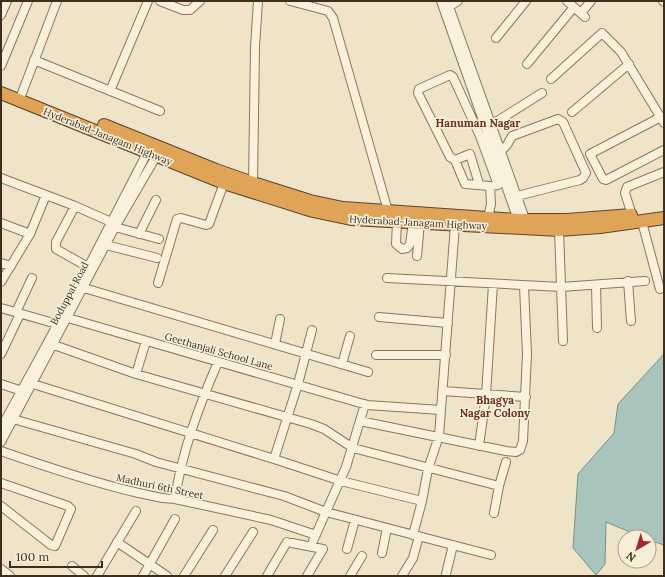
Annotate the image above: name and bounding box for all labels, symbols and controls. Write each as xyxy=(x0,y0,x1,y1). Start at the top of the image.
street label: Hyderabad-Janagam Highway xyxy=(41,105,175,169)
district label: Hanuman Nagar xyxy=(435,116,521,130)
street label: Hyderabad-Janagam Highway xyxy=(349,212,488,233)
street label: Boduppal Road xyxy=(47,259,92,327)
street label: Geethanjali School Lane xyxy=(163,330,275,373)
district label: Bhagya Nagar Colony xyxy=(460,393,531,420)
street label: Madhuri 6th Street xyxy=(115,471,205,502)
north arrow xyxy=(617,529,657,569)
scale bar xyxy=(10,543,102,569)
text: N xyxy=(623,548,639,565)
text: 100 m xyxy=(16,549,49,564)

